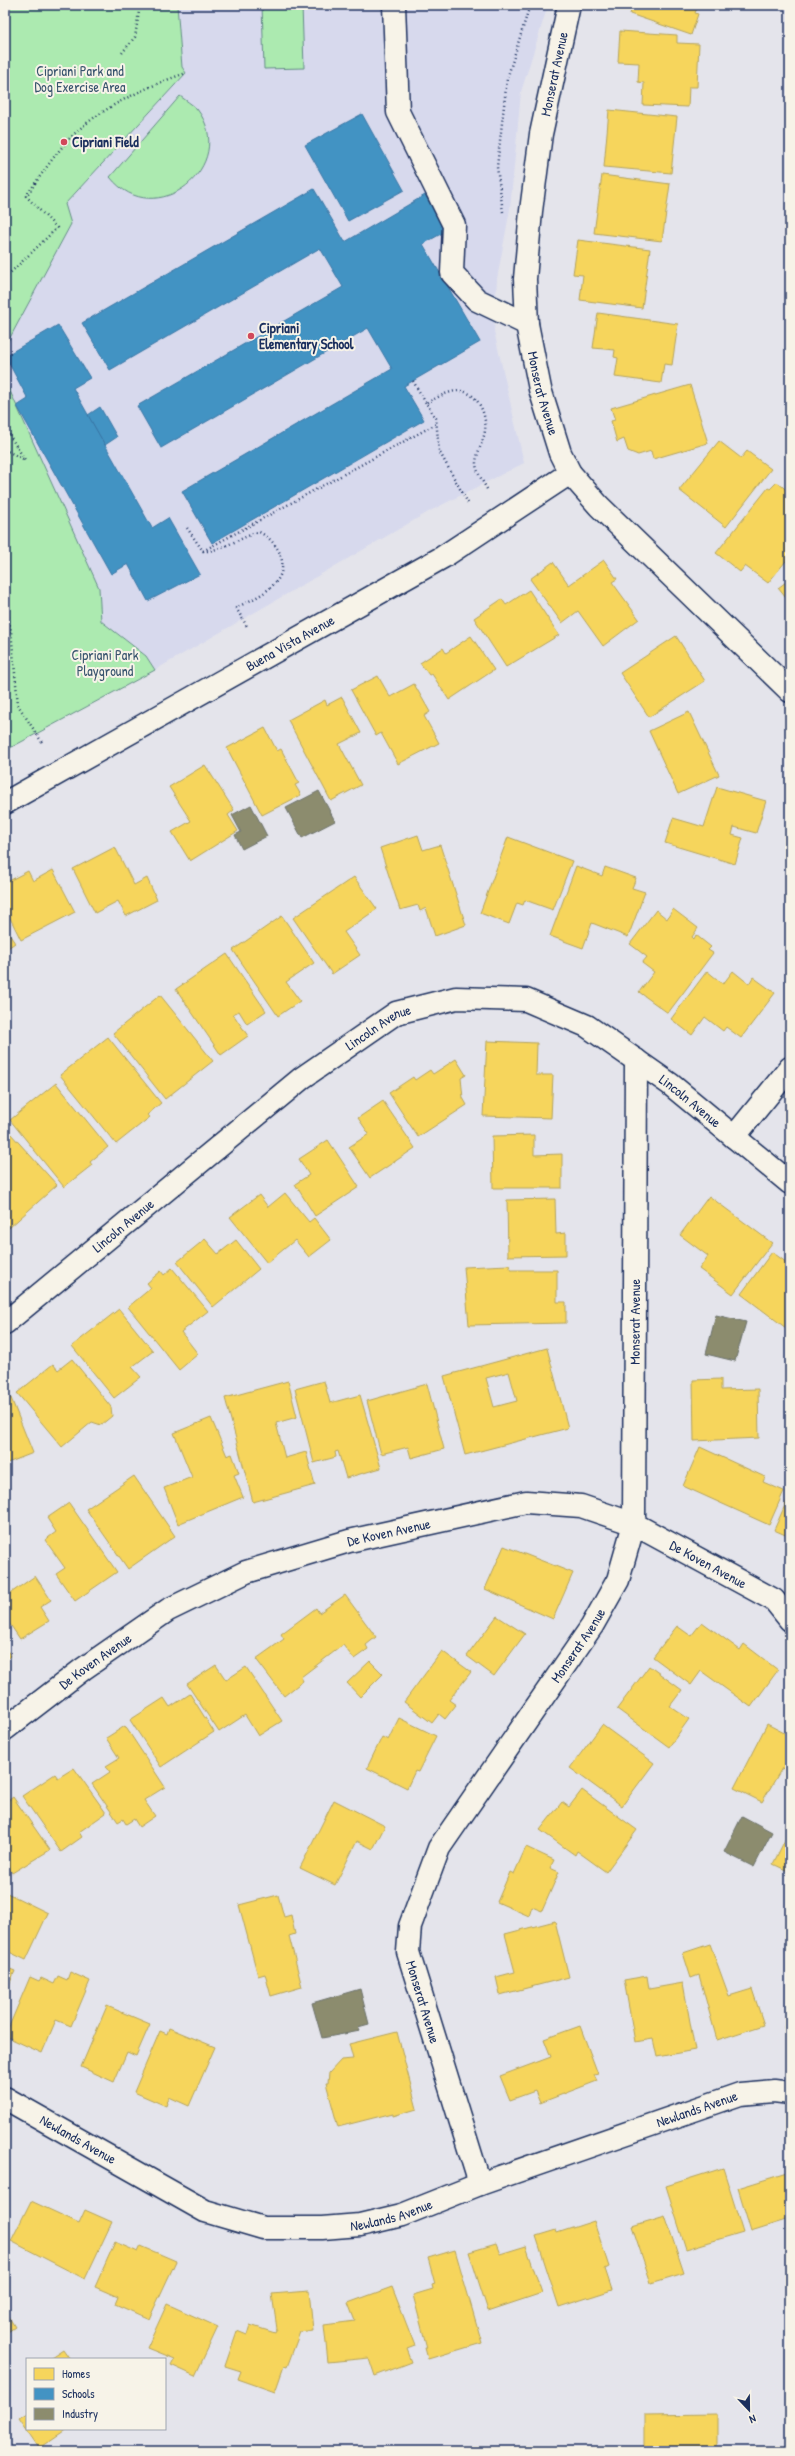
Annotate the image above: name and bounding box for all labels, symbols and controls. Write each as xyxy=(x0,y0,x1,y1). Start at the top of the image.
street label: Monserat Avenue xyxy=(535,30,572,118)
park label: Cipriani Park and Dog Exercise Area xyxy=(34,61,126,97)
place label: Cipriani Field xyxy=(72,132,139,153)
marker: Cipriani Field xyxy=(59,137,69,147)
place label: Cipriani Elementary School xyxy=(259,318,354,355)
marker: Cipriani Elementary School xyxy=(246,331,256,341)
street label: Monserat Avenue xyxy=(524,350,564,438)
street label: Buena Vista Avenue xyxy=(242,610,338,675)
park label: Cipriani Park Playground xyxy=(72,645,139,681)
street label: Lincoln Avenue xyxy=(341,1000,413,1054)
street label: Lincoln Avenue xyxy=(656,1069,726,1132)
street label: Lincoln Avenue xyxy=(88,1194,158,1256)
street label: Monserat Avenue xyxy=(625,1279,644,1365)
street label: De Koven Avenue xyxy=(345,1513,433,1550)
street label: De Koven Avenue xyxy=(667,1535,751,1593)
street label: Monserat Avenue xyxy=(546,1604,609,1686)
street label: De Koven Avenue xyxy=(55,1628,135,1693)
street label: Monserat Avenue xyxy=(402,1958,445,2046)
street label: Newlands Avenue xyxy=(654,2085,740,2131)
street label: Newlands Avenue xyxy=(37,2110,120,2168)
street label: Newlands Avenue xyxy=(350,2194,435,2235)
legend xyxy=(26,2358,166,2430)
text: Homes xyxy=(62,2365,90,2382)
text: Schools xyxy=(62,2385,95,2402)
north arrow xyxy=(729,2390,769,2430)
text: Industry xyxy=(62,2405,98,2422)
text: N xyxy=(747,2412,758,2427)

